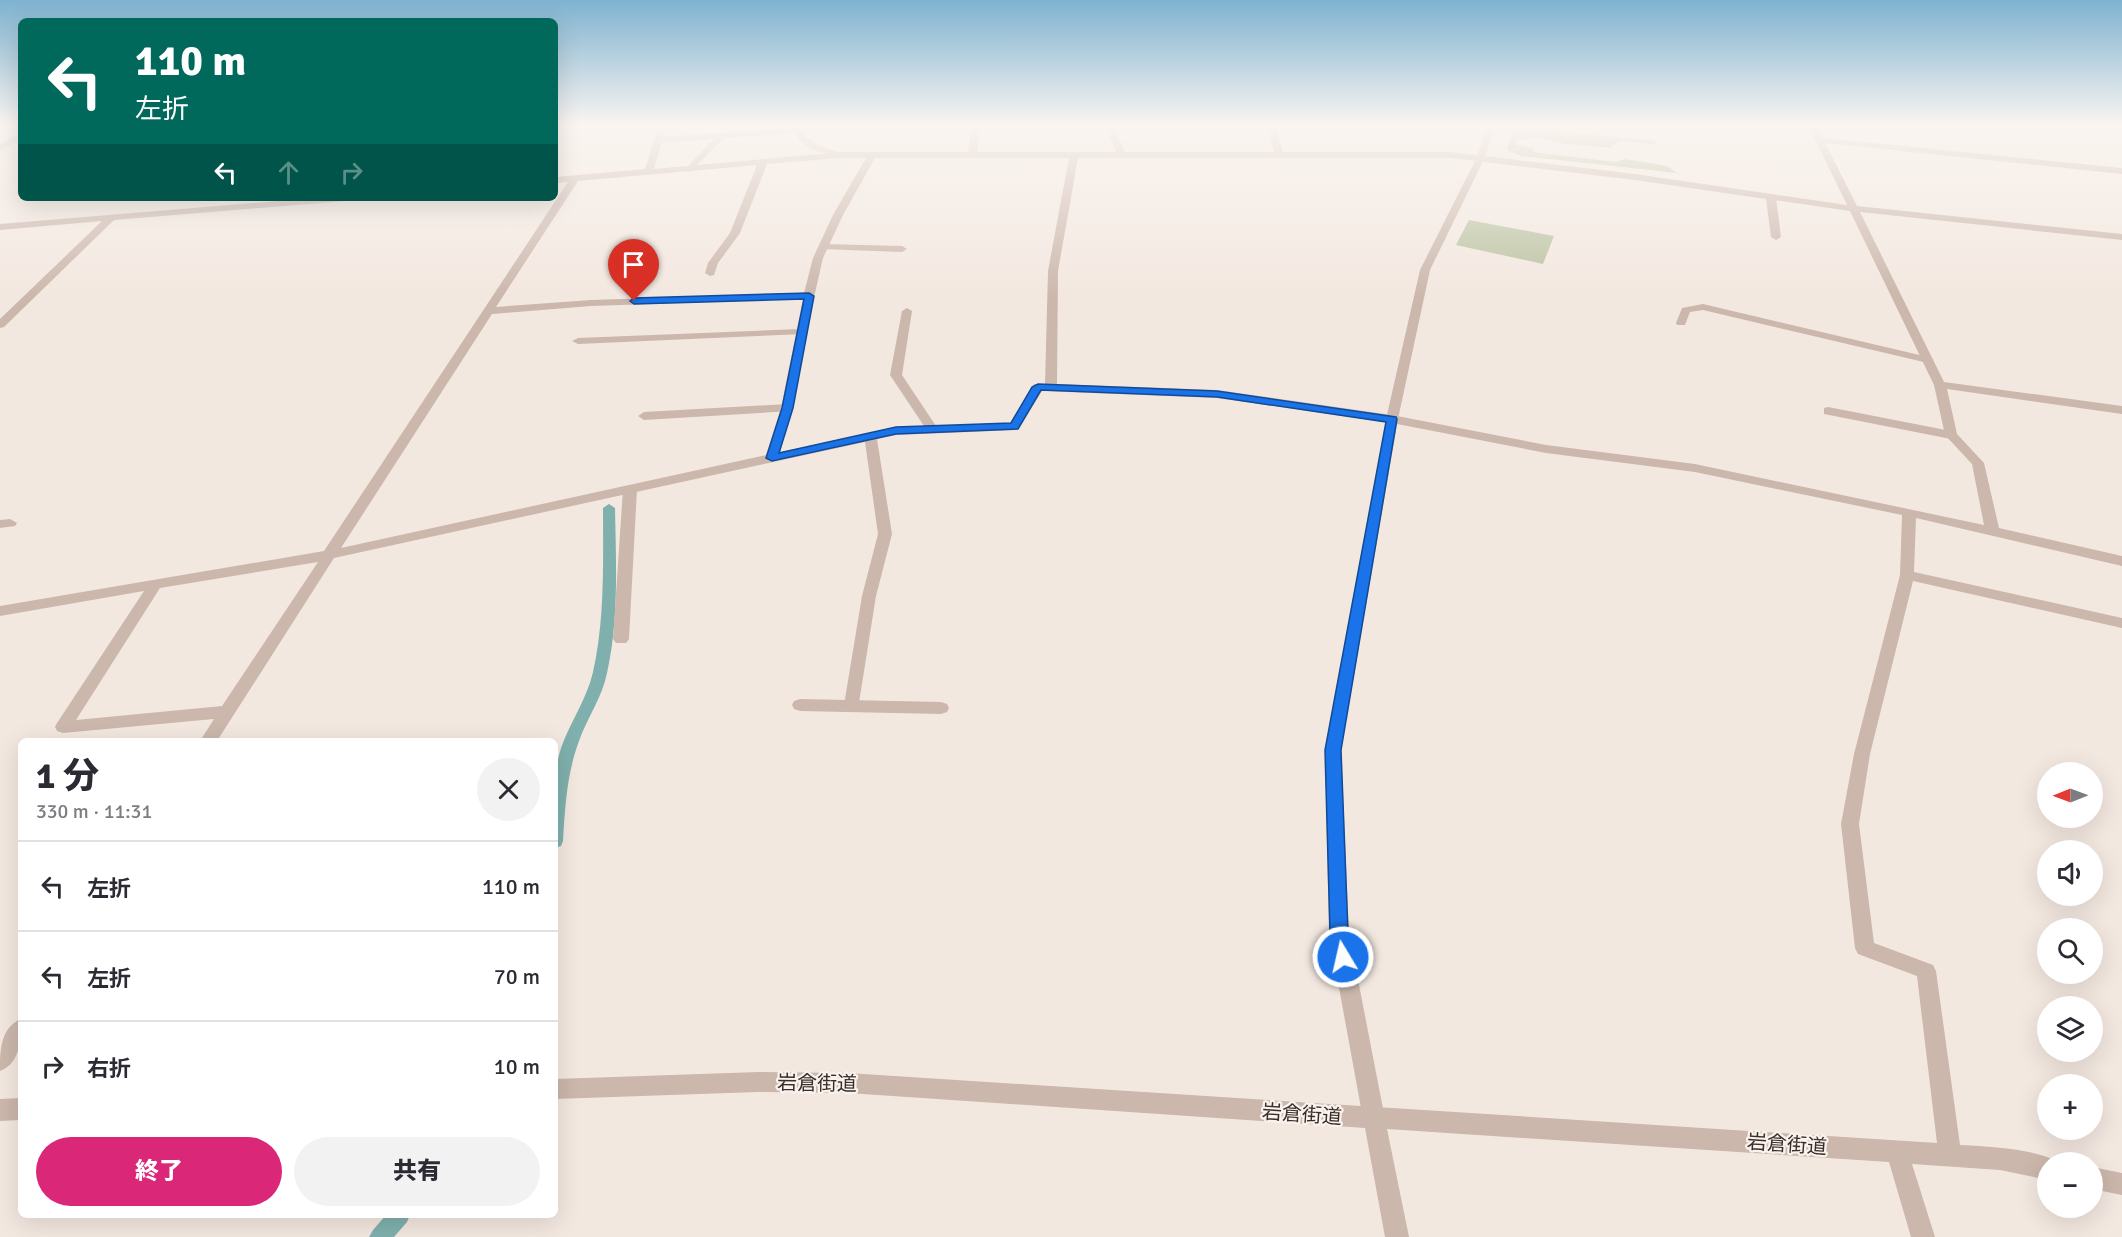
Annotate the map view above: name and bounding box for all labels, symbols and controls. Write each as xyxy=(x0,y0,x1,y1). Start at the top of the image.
text: 110 m xyxy=(135,36,246,87)
icon: left xyxy=(36,42,114,120)
text: 左折 xyxy=(135,93,189,126)
icon: left xyxy=(209,156,242,189)
icon: ahead xyxy=(272,156,305,189)
icon: right xyxy=(335,156,368,189)
pin xyxy=(608,239,659,301)
icon: arrive xyxy=(617,248,650,281)
text: 1 分 xyxy=(36,754,99,799)
button: close xyxy=(477,758,540,821)
north arrow xyxy=(2037,762,2103,828)
map controls xyxy=(2037,762,2103,1218)
text: 330 m · 11:31 xyxy=(36,799,152,824)
button: sound xyxy=(2037,840,2103,906)
icon: left xyxy=(36,870,69,903)
text: 110 m xyxy=(482,873,540,900)
text: 左折 xyxy=(87,875,131,902)
button: search xyxy=(2037,918,2103,984)
position arrow xyxy=(1311,925,1375,989)
icon: left xyxy=(36,960,69,993)
text: 70 m xyxy=(494,963,540,990)
text: 左折 xyxy=(87,965,131,992)
button: layers xyxy=(2037,996,2103,1062)
icon: right xyxy=(36,1050,69,1083)
text: 10 m xyxy=(494,1053,540,1080)
text: 右折 xyxy=(87,1055,131,1082)
street label: 岩倉街道 xyxy=(777,1070,857,1097)
button: + xyxy=(2037,1074,2103,1140)
street label: 岩倉街道 xyxy=(1261,1099,1343,1130)
street label: 岩倉街道 xyxy=(1746,1129,1828,1160)
button: 終了 xyxy=(36,1137,282,1206)
button: 共有 xyxy=(294,1137,540,1206)
button: − xyxy=(2037,1152,2103,1218)

